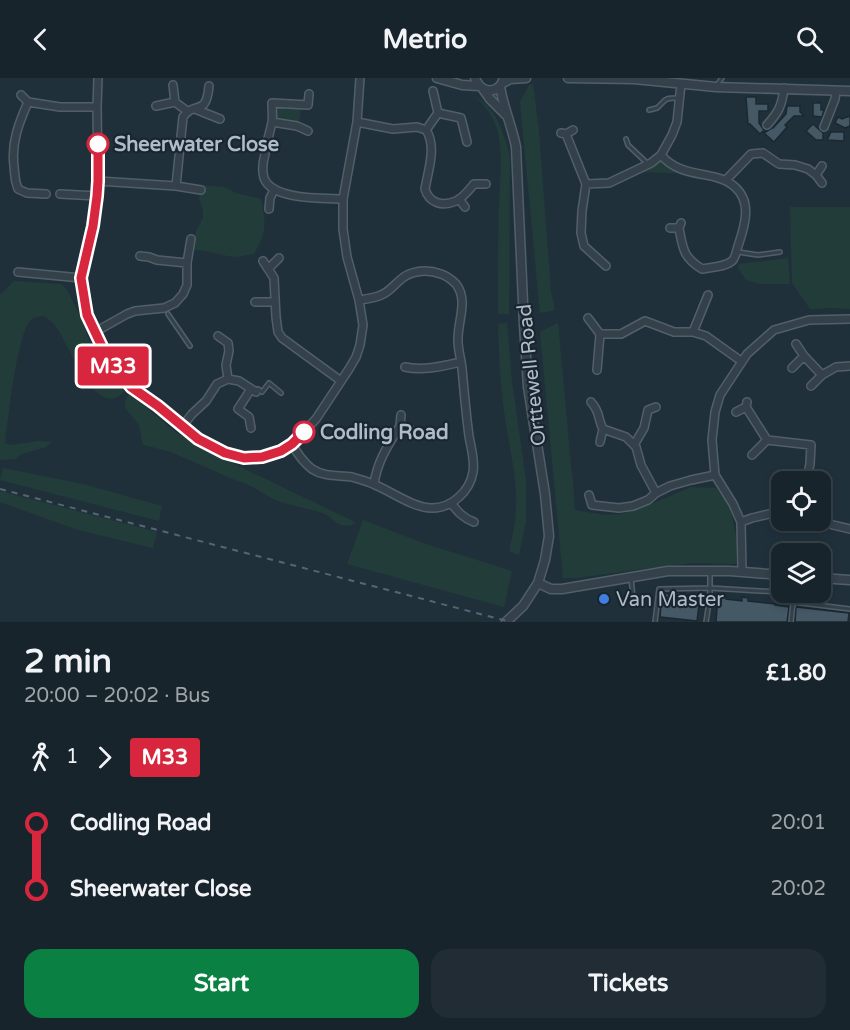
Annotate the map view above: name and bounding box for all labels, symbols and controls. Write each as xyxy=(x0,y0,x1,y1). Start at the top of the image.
icon: back xyxy=(24,23,57,56)
text: Metrio xyxy=(383,23,467,56)
icon: search xyxy=(793,23,826,56)
marker: Sheerwater Close xyxy=(87,133,109,155)
place label: Sheerwater Close xyxy=(114,133,279,157)
street label: Orttewell Road xyxy=(513,303,551,447)
line badge: M33 xyxy=(78,346,148,386)
text: M33 xyxy=(90,354,136,379)
marker: Codling Road xyxy=(293,421,315,443)
place label: Codling Road xyxy=(320,421,449,445)
map controls xyxy=(771,471,831,603)
button: locate xyxy=(771,471,831,531)
button: layers xyxy=(771,543,831,603)
place label: Van Master xyxy=(616,588,724,612)
marker: Van Master xyxy=(597,592,611,606)
text: 2 min xyxy=(24,642,112,681)
text: £1.80 xyxy=(766,660,826,686)
text: 20:00 – 20:02 · Bus xyxy=(24,684,210,708)
icon: walk xyxy=(24,741,57,774)
icon: forward xyxy=(88,741,121,774)
text: 1 xyxy=(66,745,79,769)
text: M33 xyxy=(142,745,188,770)
text: Codling Road xyxy=(70,810,211,836)
text: 20:01 xyxy=(771,811,826,835)
text: Sheerwater Close xyxy=(70,876,252,902)
text: 20:02 xyxy=(771,877,826,901)
button: Start xyxy=(24,949,419,1018)
button: Tickets xyxy=(431,949,826,1018)

